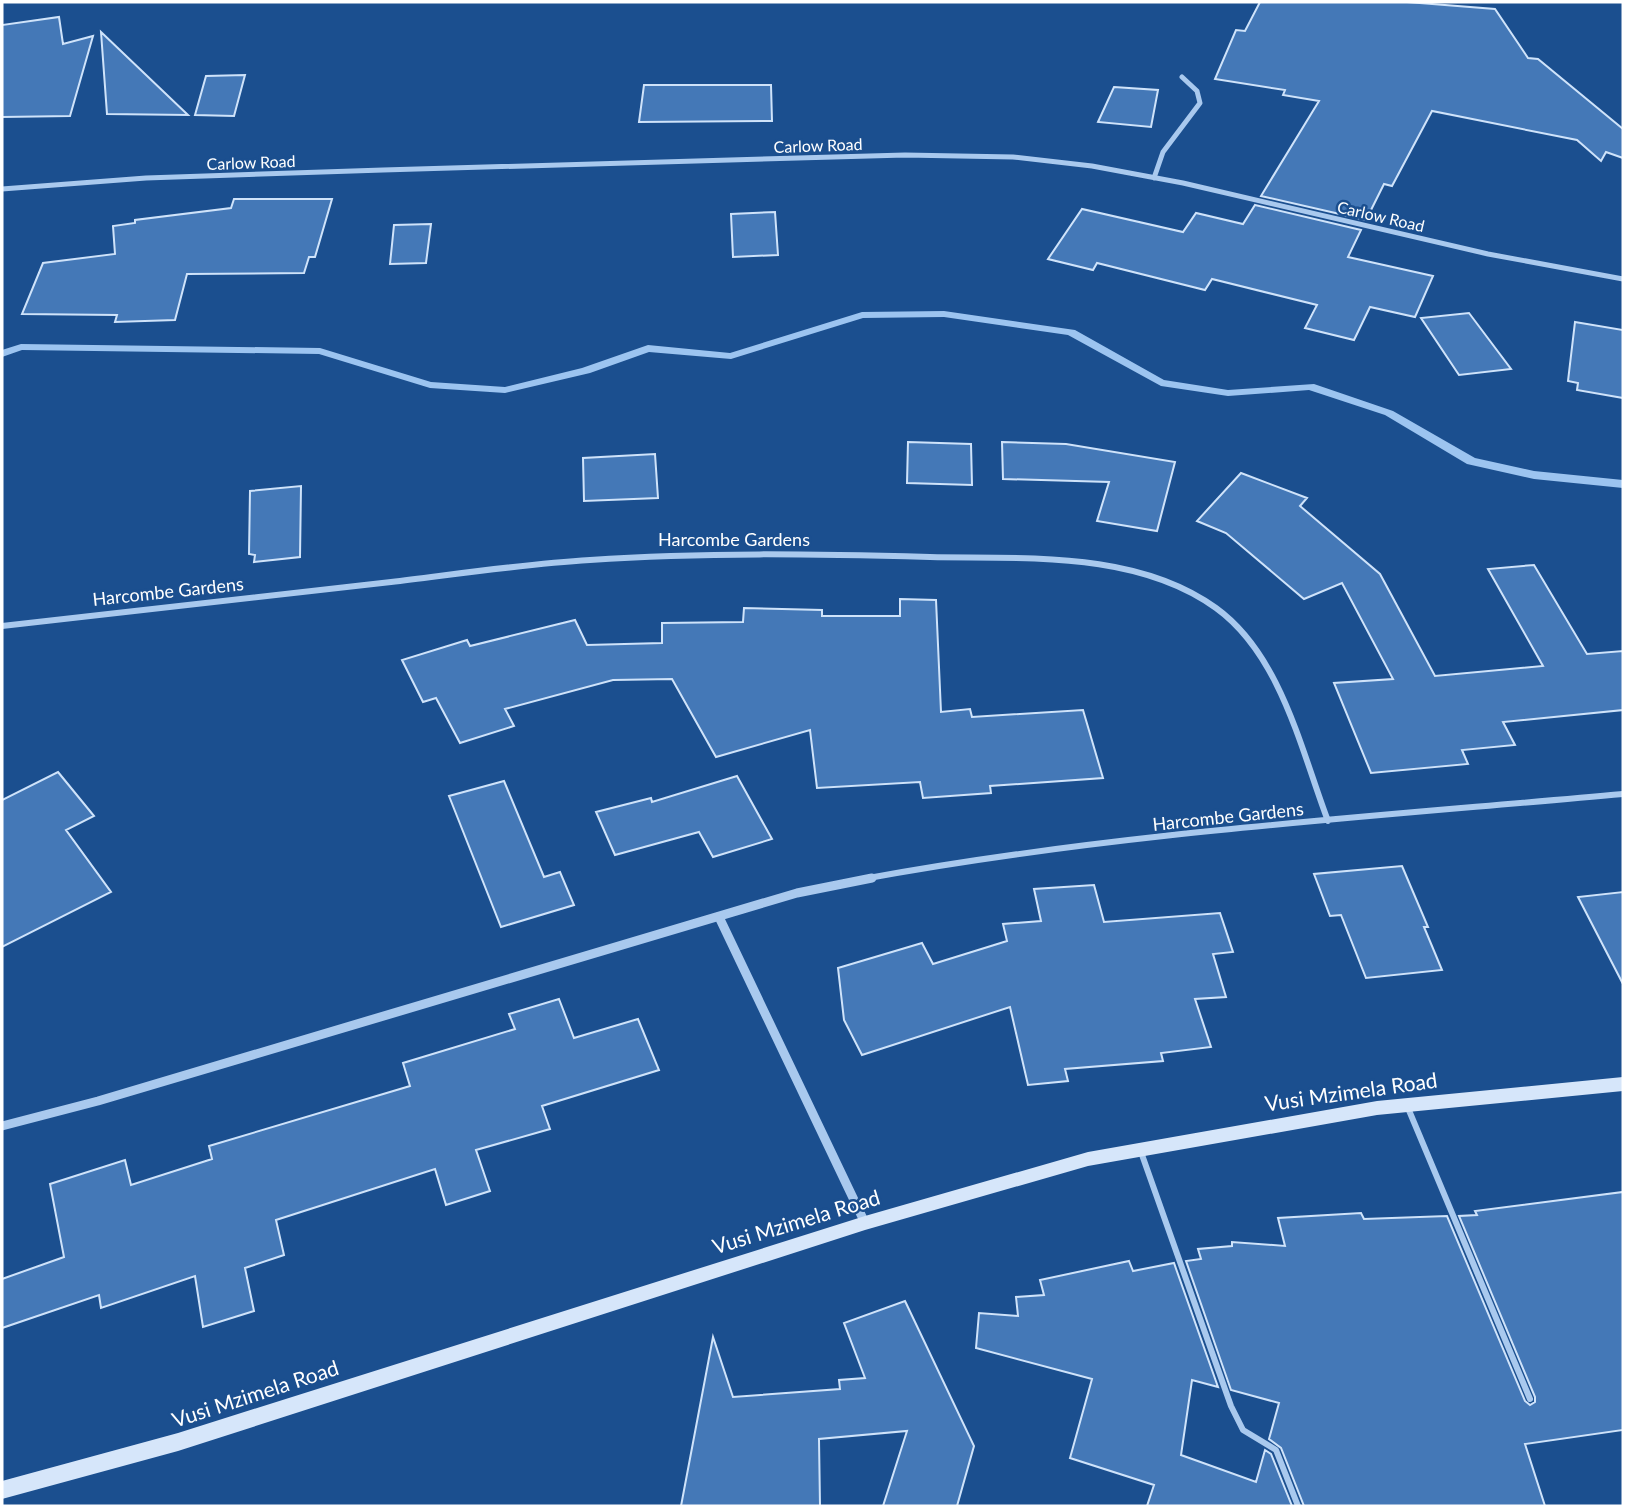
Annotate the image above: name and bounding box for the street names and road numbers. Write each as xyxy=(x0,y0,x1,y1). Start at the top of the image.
street label: Carlow Road xyxy=(773,134,863,156)
street label: Carlow Road xyxy=(206,151,296,173)
street label: Carlow Road xyxy=(1335,197,1427,235)
street label: Harcombe Gardens xyxy=(658,528,810,550)
street label: Harcombe Gardens xyxy=(91,572,245,610)
street label: Harcombe Gardens xyxy=(1151,797,1305,835)
street label: Vusi Mzimela Road xyxy=(1263,1067,1439,1115)
street label: Vusi Mzimela Road xyxy=(709,1184,883,1258)
street label: Vusi Mzimela Road xyxy=(168,1354,342,1432)

